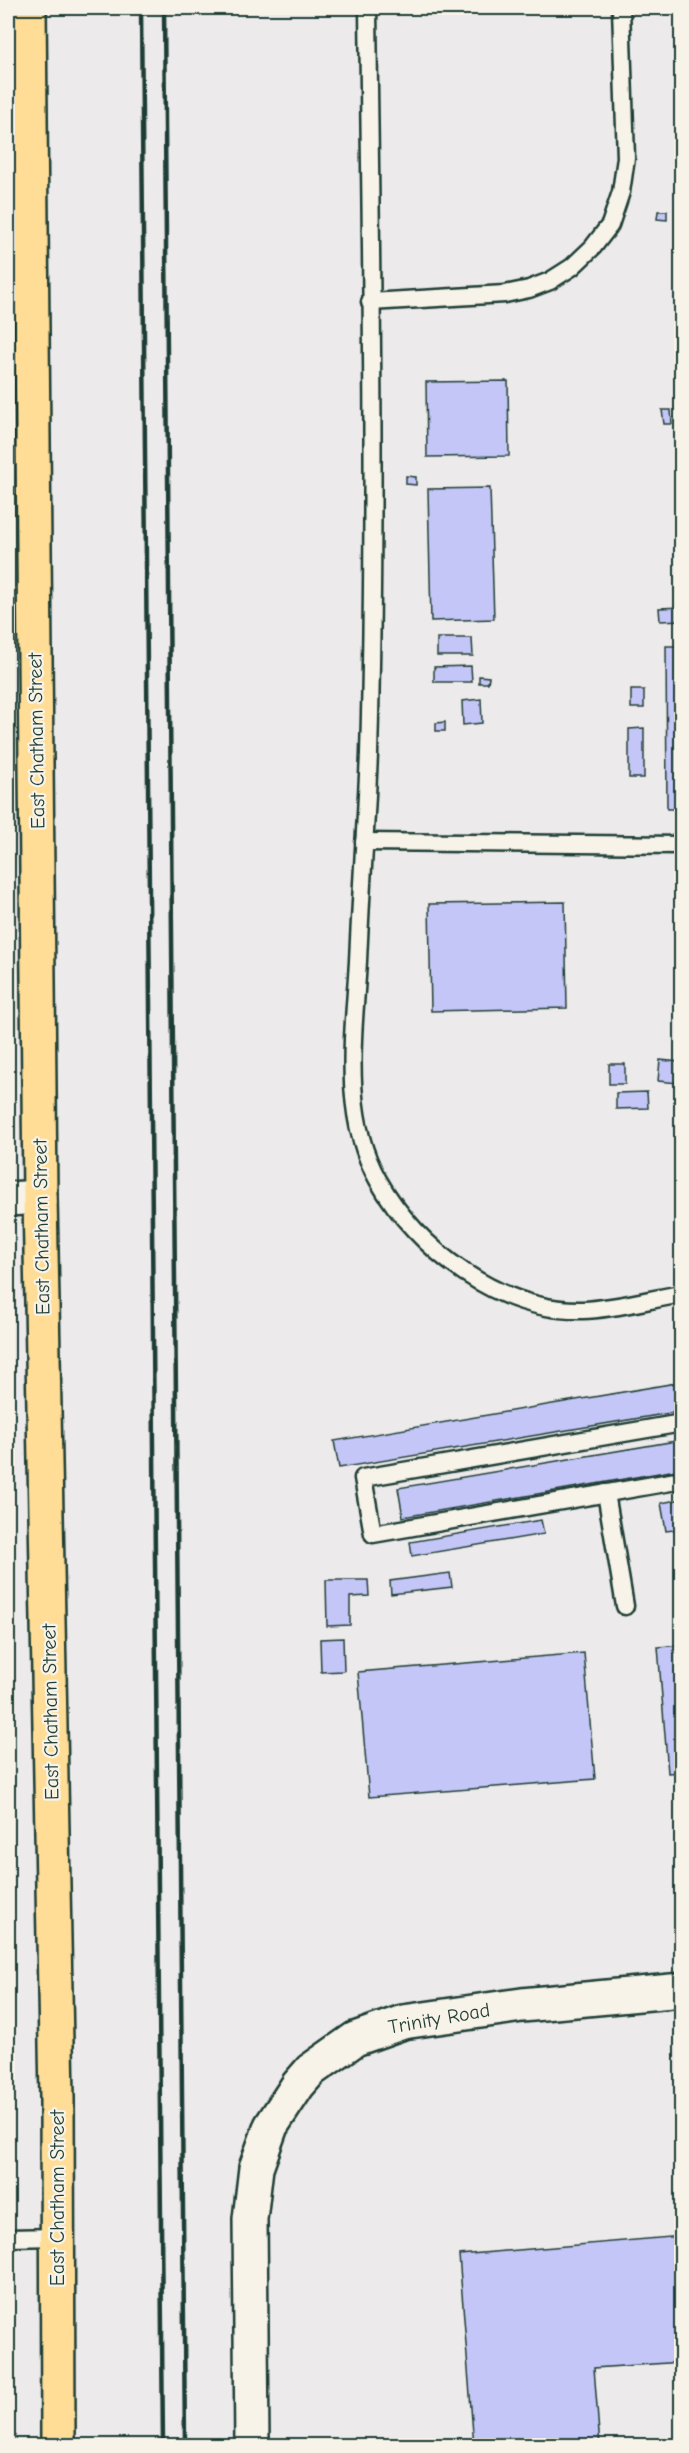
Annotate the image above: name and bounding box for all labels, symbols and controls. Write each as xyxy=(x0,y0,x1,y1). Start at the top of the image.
street label: East Chatham Street xyxy=(23,651,50,829)
street label: East Chatham Street xyxy=(28,1137,55,1315)
street label: East Chatham Street xyxy=(37,1622,64,1800)
street label: Trinity Road xyxy=(386,1998,492,2039)
street label: East Chatham Street xyxy=(46,2108,69,2286)

